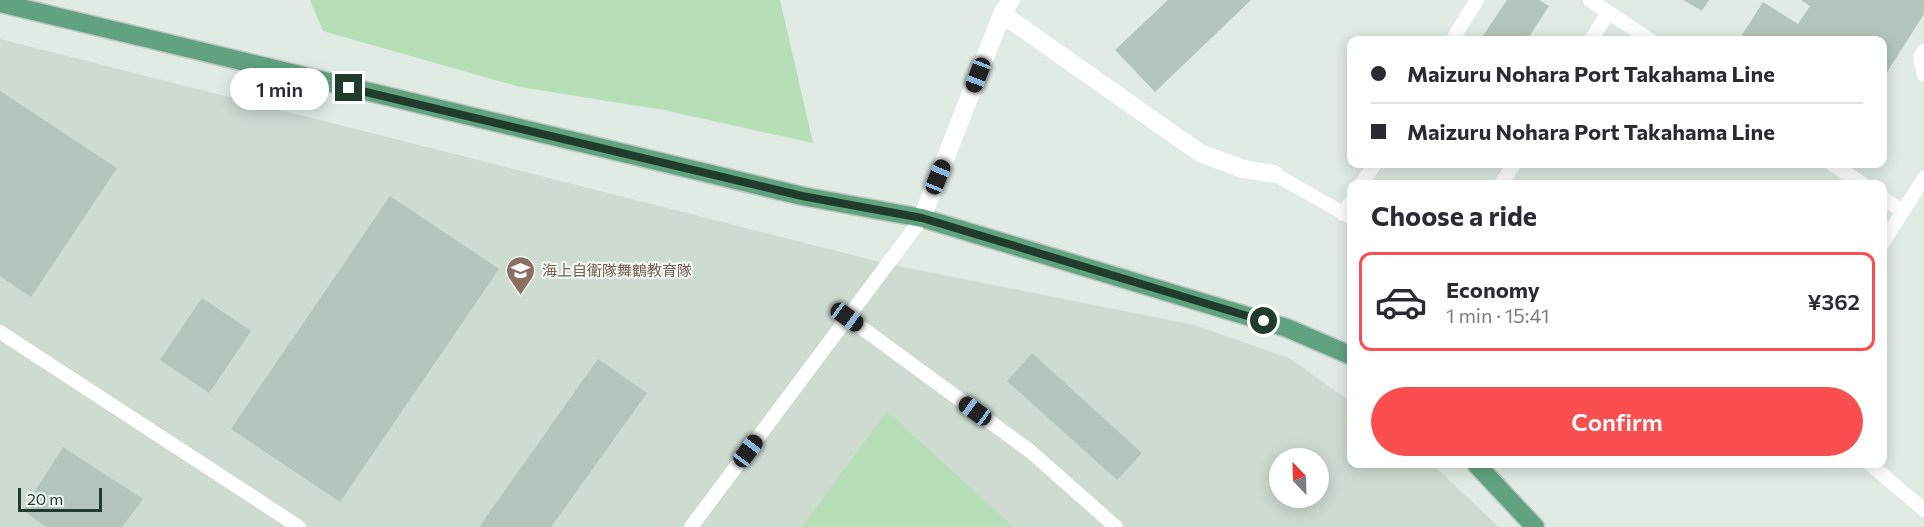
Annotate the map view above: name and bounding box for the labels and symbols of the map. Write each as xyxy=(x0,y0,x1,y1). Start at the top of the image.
car xyxy=(963,55,993,95)
callout: 1 min xyxy=(229,67,328,109)
route end xyxy=(335,74,362,101)
car xyxy=(923,157,953,197)
school or university icon: 海上自衛隊舞鶴教育隊 xyxy=(505,254,537,296)
place label: 海上自衛隊舞鶴教育隊 xyxy=(542,261,692,279)
car xyxy=(827,299,867,335)
route start xyxy=(1250,307,1277,334)
car xyxy=(955,393,995,429)
car xyxy=(730,431,766,471)
north arrow xyxy=(1269,448,1329,508)
scale bar xyxy=(18,485,102,512)

